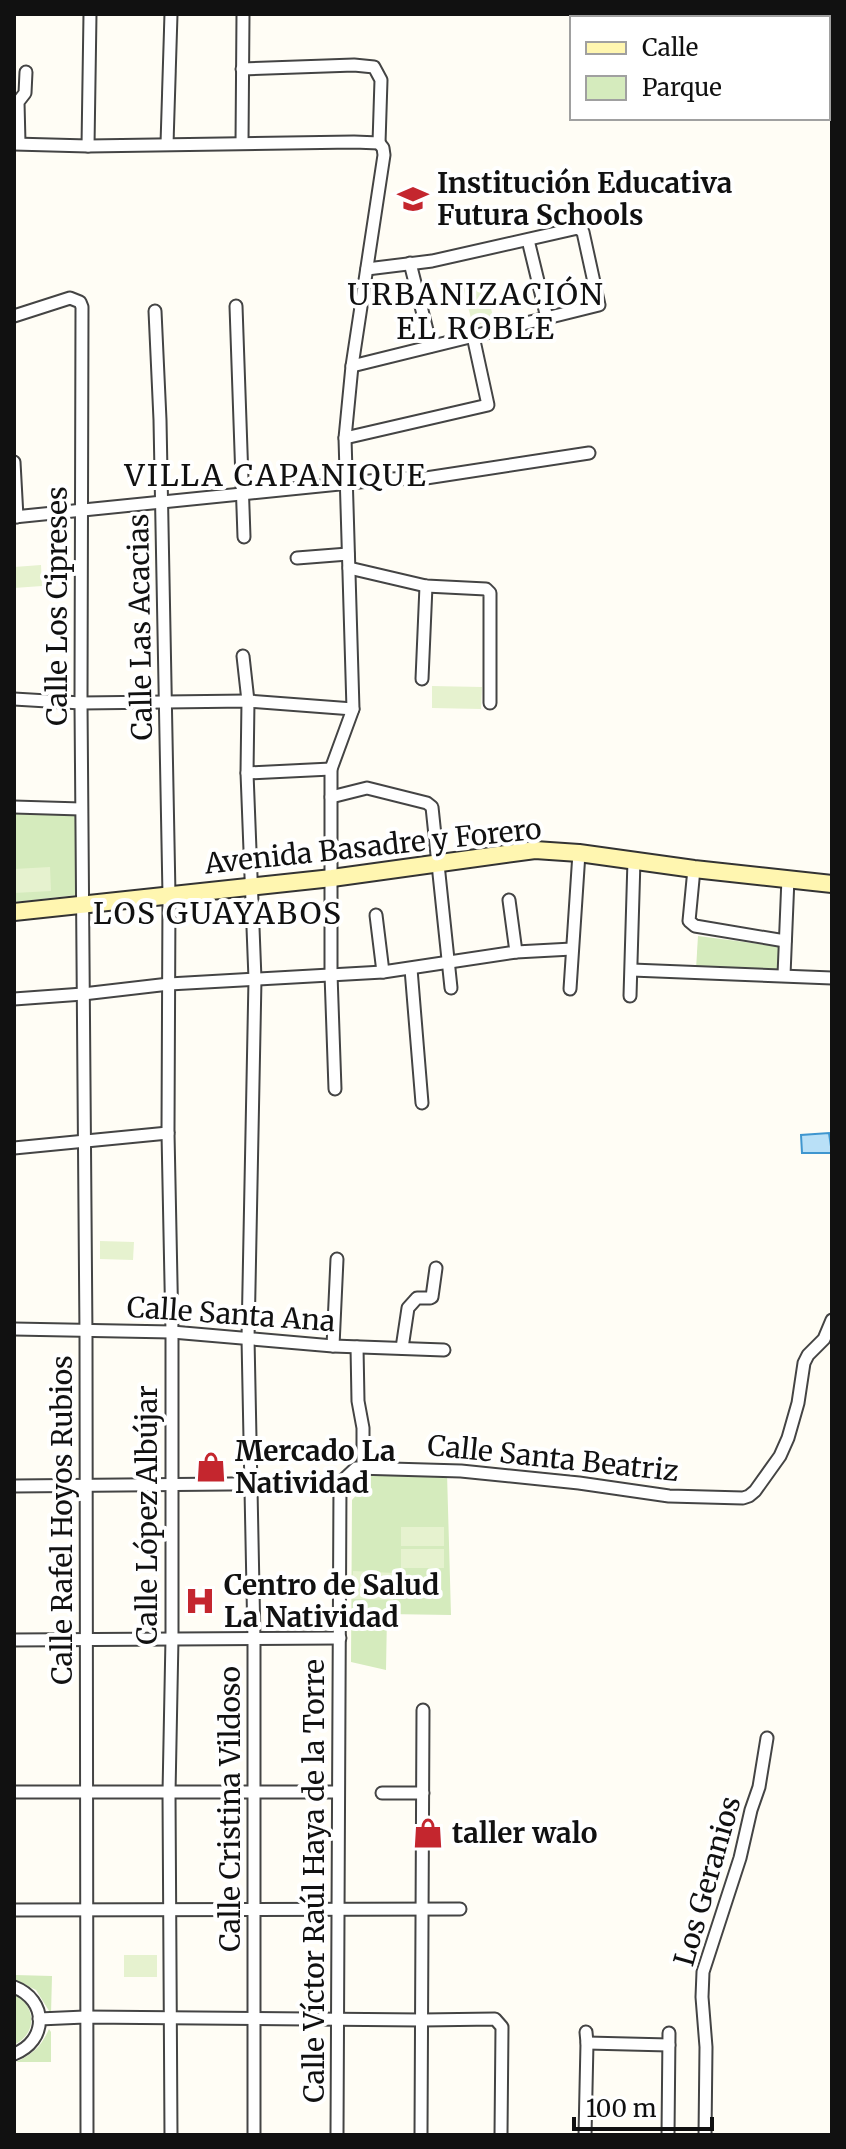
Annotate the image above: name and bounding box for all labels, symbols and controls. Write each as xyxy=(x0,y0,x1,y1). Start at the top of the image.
legend xyxy=(570,16,830,120)
text: Calle xyxy=(642,32,698,63)
text: Parque xyxy=(642,72,722,103)
place label: Institución Educativa Futura Schools xyxy=(437,165,733,233)
school or university icon: Institución Educativa Futura Schools xyxy=(396,182,430,216)
district label: URBANIZACIÓN EL ROBLE xyxy=(347,275,605,347)
district label: VILLA CAPANIQUE xyxy=(123,456,428,494)
street label: Calle Los Cipreses xyxy=(39,486,75,726)
street label: Calle Las Acacias xyxy=(120,513,160,741)
street label: Avenida Basadre y Forero xyxy=(202,810,543,882)
district label: LOS GUAYABOS xyxy=(93,894,343,932)
street label: Calle Santa Ana xyxy=(126,1289,336,1339)
street label: Calle Rafel Hoyos Rubios xyxy=(44,1355,80,1685)
street label: Calle López Albújar xyxy=(129,1385,165,1645)
street label: Calle Santa Beatriz xyxy=(426,1427,680,1489)
place label: Mercado La Natividad xyxy=(235,1433,396,1501)
shop icon: Mercado La Natividad xyxy=(194,1450,228,1484)
place label: Centro de Salud La Natividad xyxy=(224,1567,439,1635)
hospital icon: Centro de Salud La Natividad xyxy=(183,1584,217,1618)
street label: Calle Víctor Raúl Haya de la Torre xyxy=(296,1659,332,2103)
street label: Calle Cristina Vildoso xyxy=(212,1666,248,1952)
street label: Los Geranios xyxy=(666,1792,748,1970)
place label: taller walo xyxy=(452,1815,597,1851)
shop icon: taller walo xyxy=(411,1816,445,1850)
scale bar xyxy=(574,2081,712,2131)
text: 100 m xyxy=(586,2093,657,2124)

